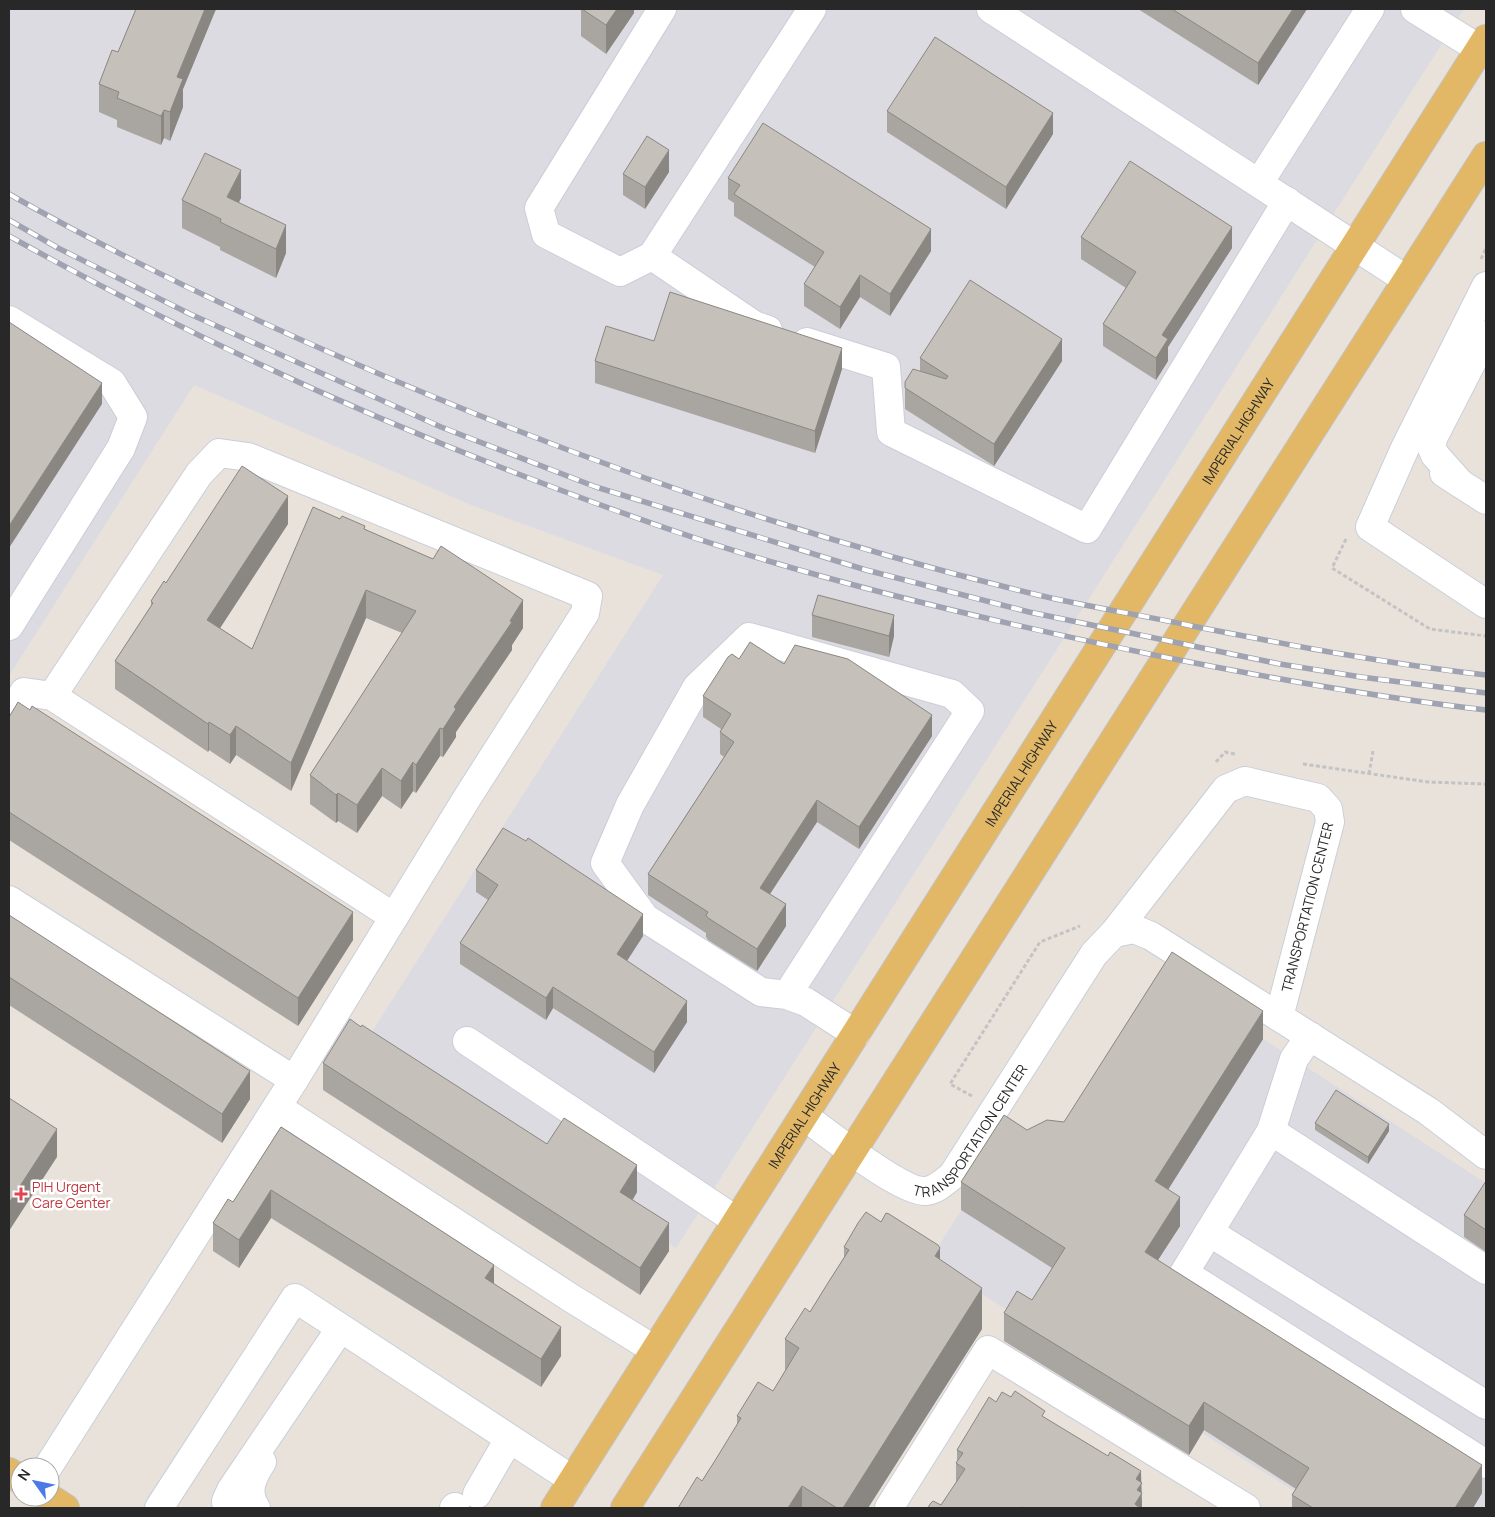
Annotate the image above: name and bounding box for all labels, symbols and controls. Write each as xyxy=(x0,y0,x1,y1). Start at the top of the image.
street label: IMPERIAL HIGHWAY xyxy=(1197,374,1278,488)
street label: IMPERIAL HIGHWAY xyxy=(980,716,1062,830)
street label: TRANSPORTATION CENTER xyxy=(1277,820,1337,994)
street label: IMPERIAL HIGHWAY xyxy=(763,1058,845,1172)
street label: TRANSPORTATION CENTER xyxy=(911,1060,1031,1201)
place label: PIH Urgent Care Center xyxy=(32,1177,111,1212)
marker: PIH Urgent Care Center xyxy=(14,1187,28,1201)
north arrow xyxy=(10,1457,60,1507)
text: N xyxy=(13,1465,34,1484)

